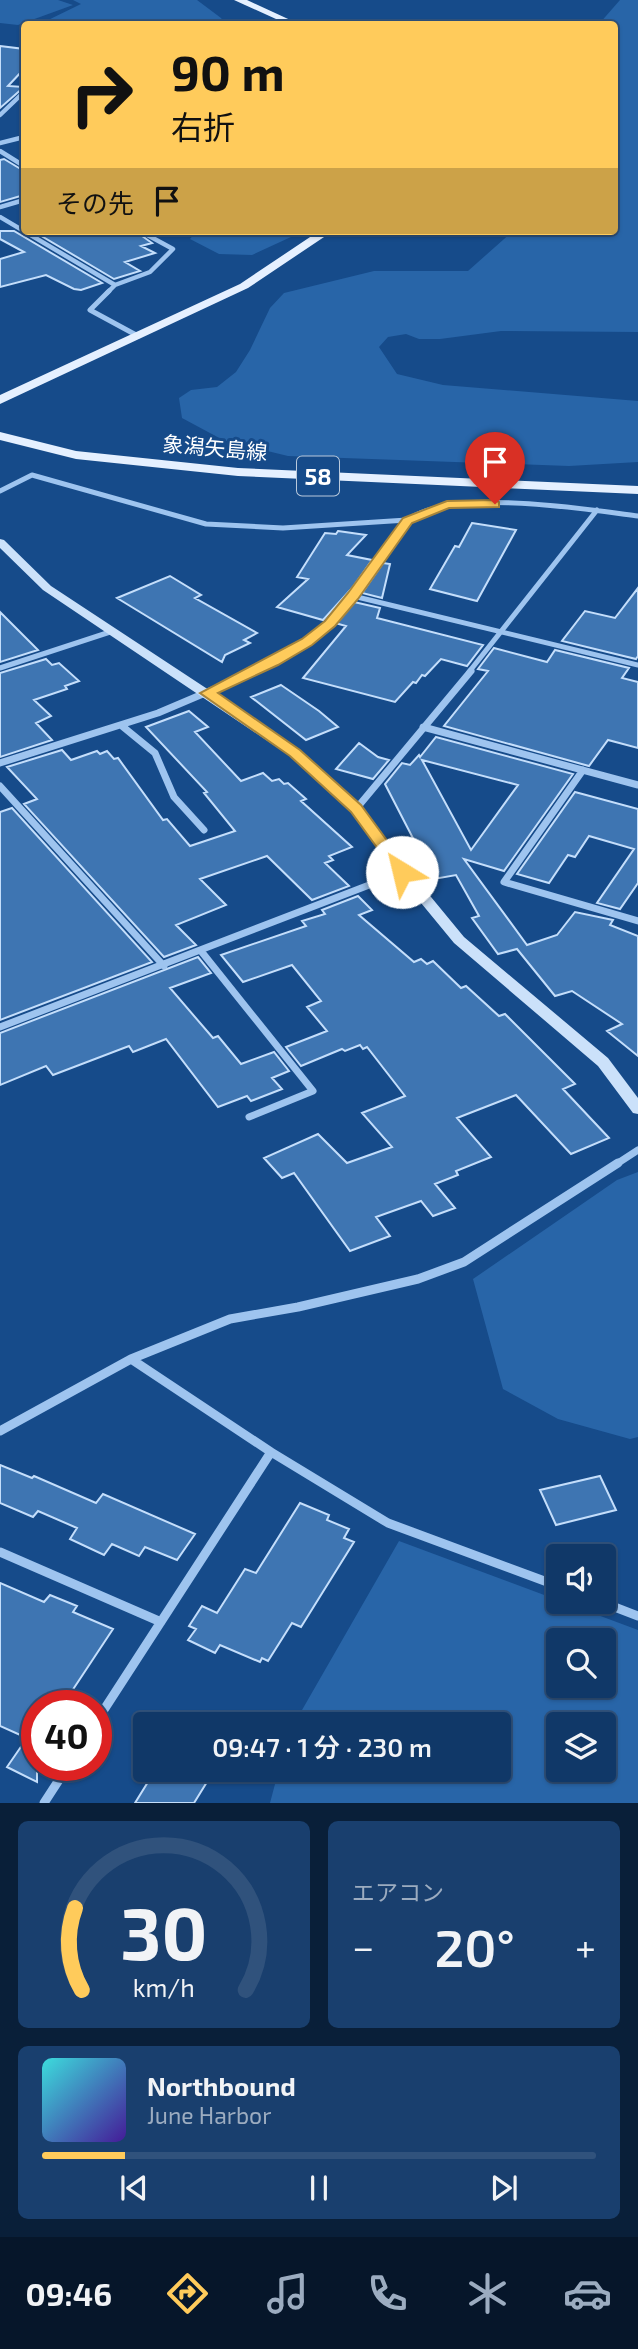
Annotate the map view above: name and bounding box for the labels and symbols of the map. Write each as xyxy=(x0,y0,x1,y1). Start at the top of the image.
street label: 象潟矢島線 xyxy=(162,430,268,464)
pin xyxy=(465,432,525,504)
road number: 58 xyxy=(297,456,339,496)
position arrow xyxy=(365,835,439,909)
speed limit sign: 40 xyxy=(21,1690,112,1781)

